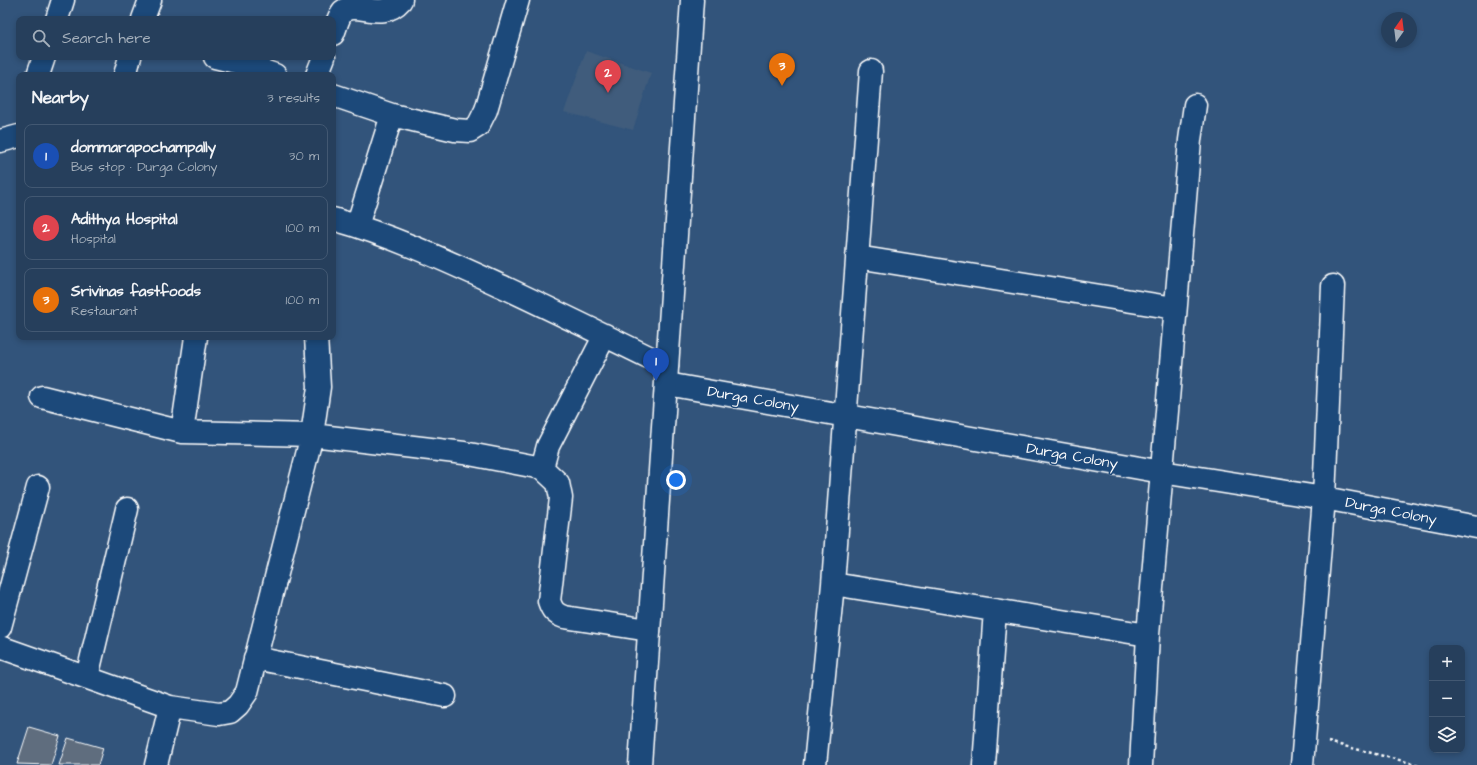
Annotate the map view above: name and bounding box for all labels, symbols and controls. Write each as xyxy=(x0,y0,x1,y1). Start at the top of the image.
north arrow xyxy=(1381,12,1417,48)
search box xyxy=(16,16,336,60)
icon: search xyxy=(30,27,52,49)
text: Search here xyxy=(62,28,151,49)
pin: 3 xyxy=(769,53,795,86)
pin: 2 xyxy=(595,60,621,93)
text: Nearby xyxy=(32,86,89,110)
text: 3 results xyxy=(267,89,320,107)
text: dommarapochampally xyxy=(71,137,216,158)
text: 1 xyxy=(45,147,47,165)
text: 30 m xyxy=(289,147,319,165)
text: Bus stop · Durga Colony xyxy=(71,158,217,176)
text: Adithya Hospital xyxy=(71,209,178,230)
text: 2 xyxy=(42,219,50,237)
text: 100 m xyxy=(286,219,319,237)
text: Hospital xyxy=(71,230,116,248)
text: Srivinas fastfoods xyxy=(71,281,201,302)
text: 3 xyxy=(43,291,49,309)
text: 100 m xyxy=(286,291,319,309)
text: Restaurant xyxy=(71,302,138,320)
pin: 1 xyxy=(643,348,669,381)
street label: Durga Colony xyxy=(705,381,800,418)
street label: Durga Colony xyxy=(1024,438,1119,475)
your location xyxy=(666,470,686,490)
street label: Durga Colony xyxy=(1343,492,1438,531)
map controls xyxy=(1429,645,1465,753)
button: + xyxy=(1429,645,1465,681)
button: − xyxy=(1429,681,1465,717)
button: layers xyxy=(1429,717,1465,753)

